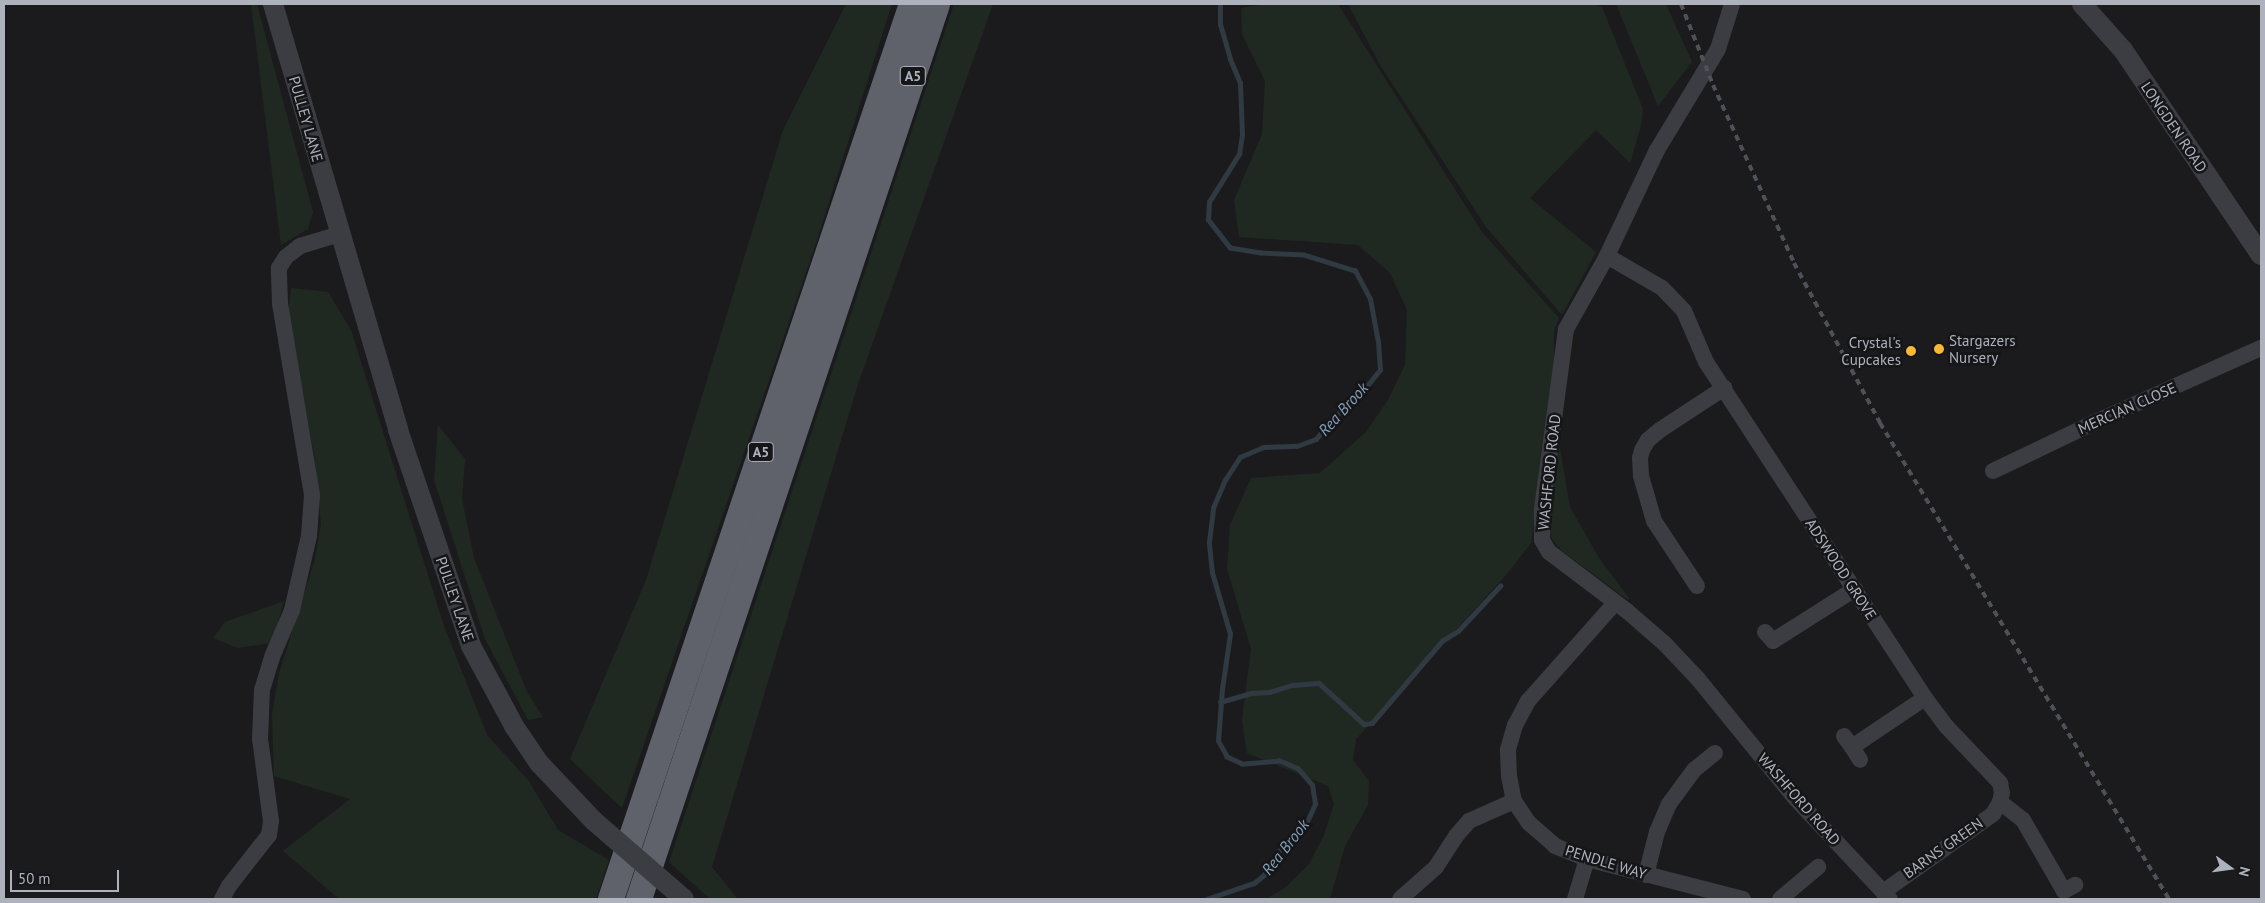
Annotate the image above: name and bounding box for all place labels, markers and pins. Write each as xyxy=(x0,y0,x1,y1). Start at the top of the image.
place label: Stargazers Nursery xyxy=(1949,331,2016,366)
place label: Crystal's Cupcakes xyxy=(1841,333,1901,368)
marker: Stargazers Nursery xyxy=(1933,343,1945,355)
marker: Crystal's Cupcakes xyxy=(1905,345,1917,357)

